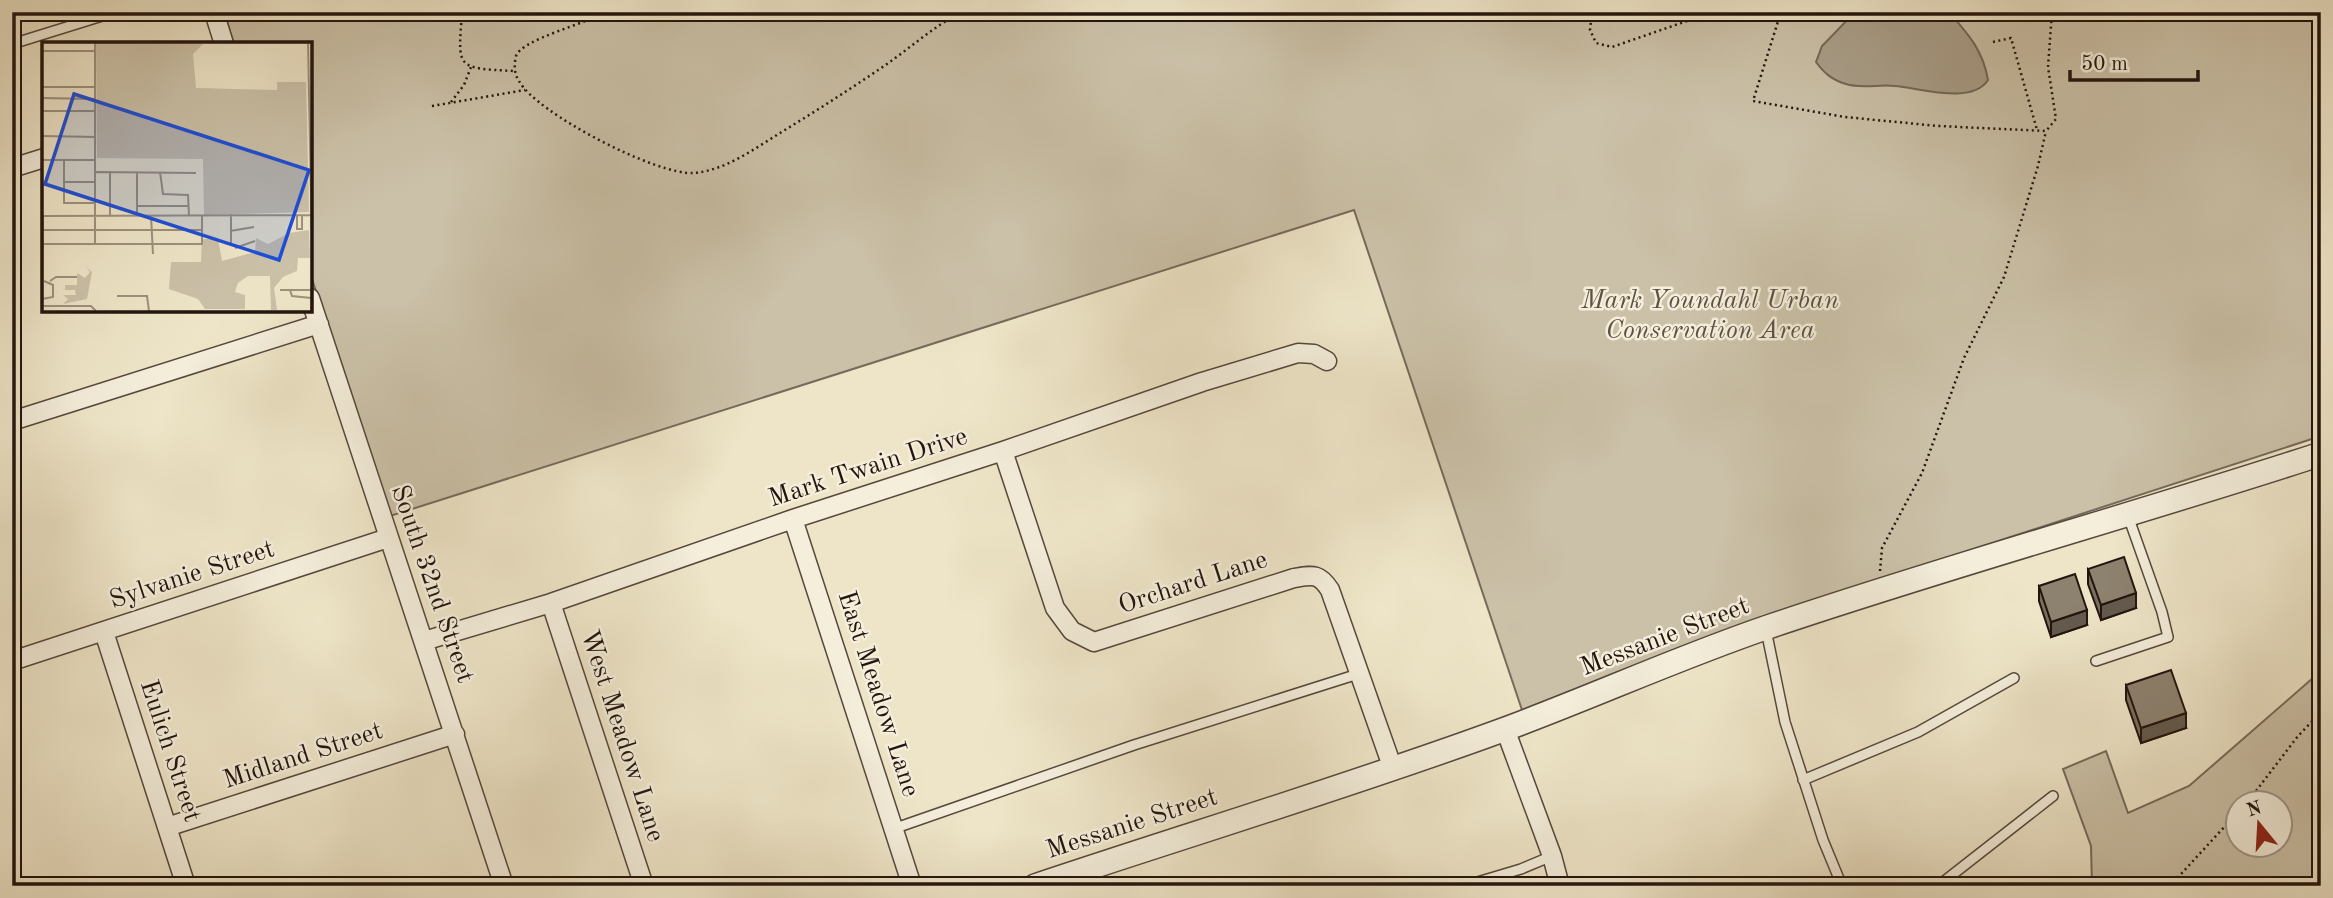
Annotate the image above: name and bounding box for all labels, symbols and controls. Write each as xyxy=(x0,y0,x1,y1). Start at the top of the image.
scale bar xyxy=(2070,38,2198,82)
inset map xyxy=(42,42,312,312)
text: 50 m xyxy=(2081,54,2128,75)
park label: Mark Youndahl Urban Conservation Area xyxy=(1580,288,1839,344)
street label: Mark Twain Drive xyxy=(765,424,971,512)
street label: South 32nd Street xyxy=(386,482,478,686)
street label: Sylvanie Street xyxy=(106,536,278,614)
street label: Orchard Lane xyxy=(1115,547,1271,619)
street label: East Meadow Lane xyxy=(832,588,924,800)
street label: Messanie Street xyxy=(1577,593,1753,681)
street label: West Meadow Lane xyxy=(575,627,669,845)
street label: Eulich Street xyxy=(135,677,205,825)
street label: Midland Street xyxy=(220,718,386,794)
street label: Messanie Street xyxy=(1043,784,1221,864)
north arrow xyxy=(2224,790,2294,860)
text: N xyxy=(2245,799,2265,821)

